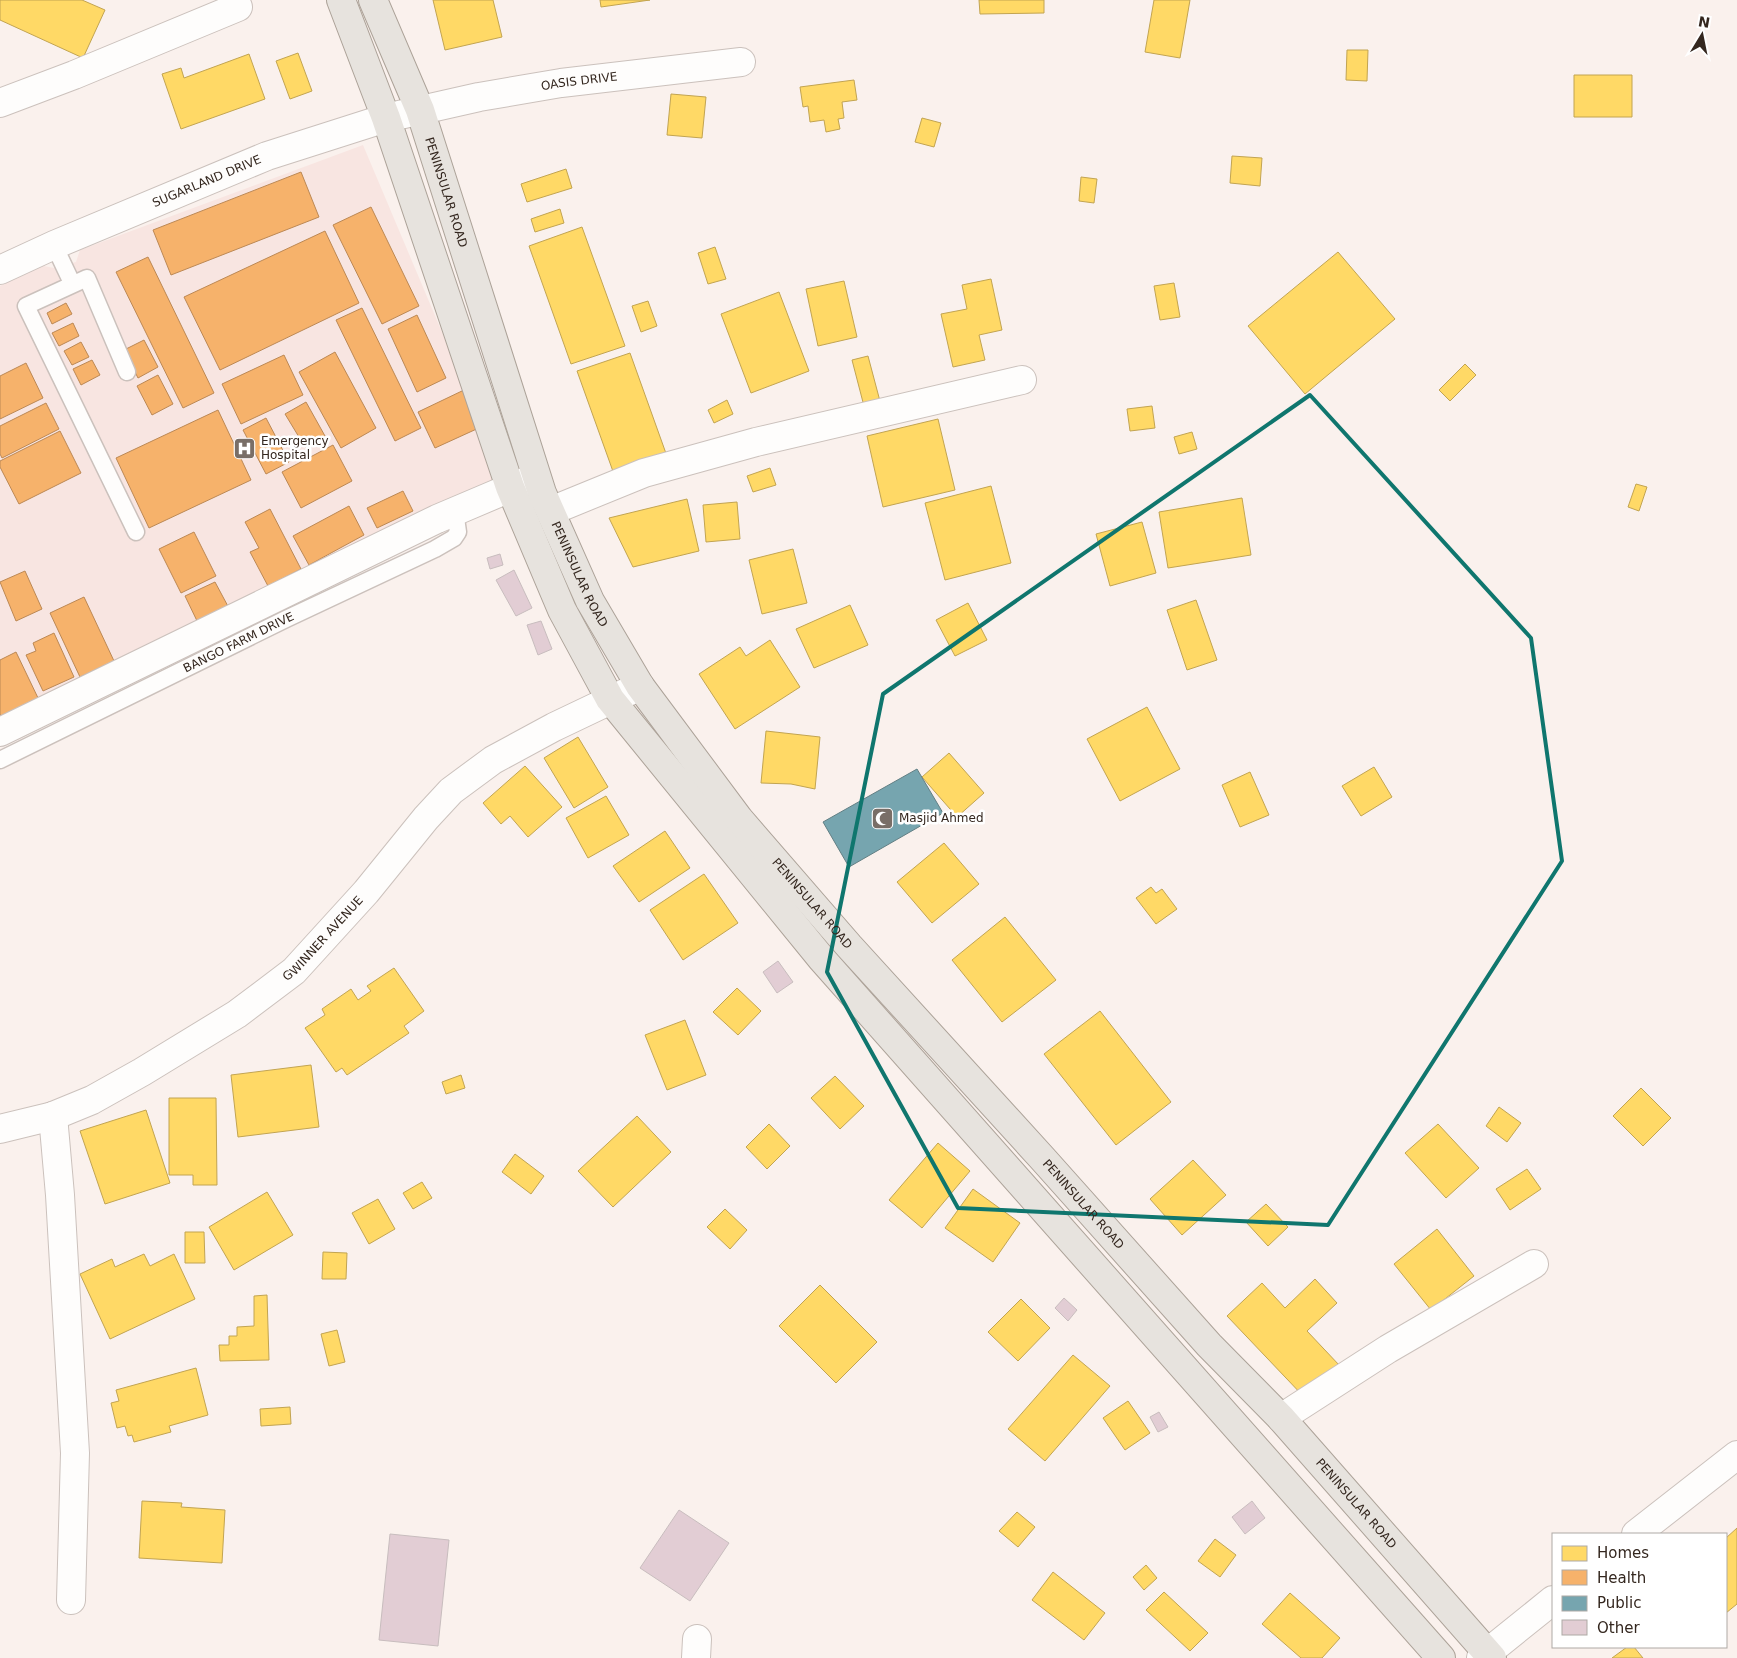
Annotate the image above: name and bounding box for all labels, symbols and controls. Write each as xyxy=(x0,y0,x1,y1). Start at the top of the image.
north arrow xyxy=(1677,10,1727,60)
text: N xyxy=(1697,13,1711,31)
street label: OASIS DRIVE xyxy=(540,69,618,93)
street label: PENINSULAR ROAD xyxy=(422,135,470,249)
street label: SUGARLAND DRIVE xyxy=(150,152,263,210)
place label: Emergency Hospital xyxy=(261,434,329,462)
hospital icon: Emergency Hospital xyxy=(233,436,257,460)
street label: PENINSULAR ROAD xyxy=(549,519,611,629)
street label: BANGO FARM DRIVE xyxy=(181,609,296,676)
mosque icon: Masjid Ahmed xyxy=(871,806,895,830)
place label: Masjid Ahmed xyxy=(899,811,984,825)
street label: PENINSULAR ROAD xyxy=(769,855,855,952)
street label: GWINNER AVENUE xyxy=(280,893,366,984)
street label: PENINSULAR ROAD xyxy=(1040,1157,1127,1252)
street label: PENINSULAR ROAD xyxy=(1313,1456,1399,1551)
legend xyxy=(1552,1533,1727,1648)
text: Homes xyxy=(1597,1544,1649,1562)
text: Health xyxy=(1597,1569,1646,1587)
text: Public xyxy=(1597,1594,1641,1612)
text: Other xyxy=(1597,1619,1640,1637)

